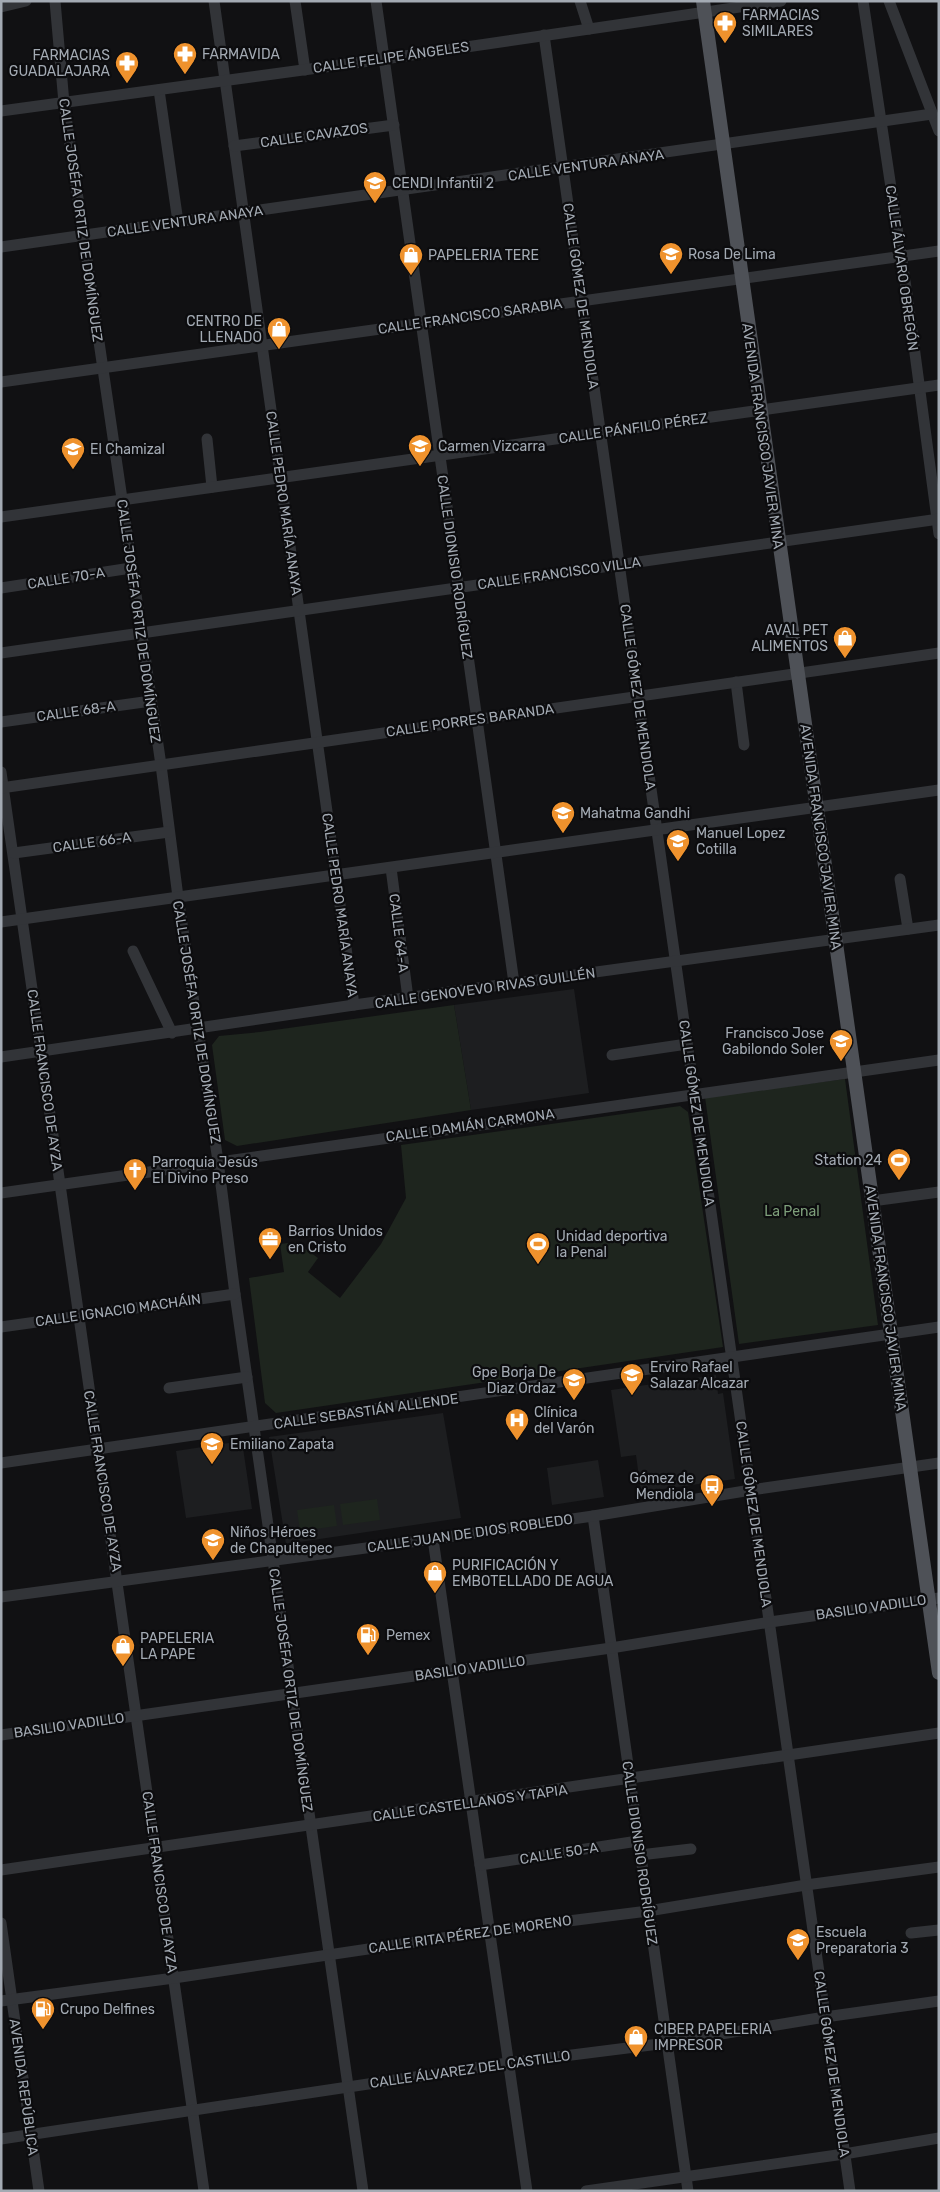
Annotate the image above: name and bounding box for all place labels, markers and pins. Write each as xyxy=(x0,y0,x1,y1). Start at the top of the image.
place label: FARMACIAS SIMILARES xyxy=(742,7,820,40)
pharmacy icon: FARMACIAS SIMILARES xyxy=(712,10,738,44)
pharmacy icon: FARMAVIDA xyxy=(172,41,198,75)
place label: FARMAVIDA xyxy=(202,46,280,63)
place label: FARMACIAS GUADALAJARA xyxy=(9,47,111,80)
pharmacy icon: FARMACIAS GUADALAJARA xyxy=(114,50,140,84)
school or university icon: CENDI Infantil 2 xyxy=(362,170,388,204)
place label: CENDI Infantil 2 xyxy=(392,175,494,192)
school or university icon: Rosa De Lima xyxy=(658,241,684,275)
shop icon: PAPELERIA TERE xyxy=(398,242,424,276)
place label: Rosa De Lima xyxy=(688,246,776,263)
place label: PAPELERIA TERE xyxy=(428,247,539,264)
place label: CENTRO DE LLENADO xyxy=(186,313,262,346)
shop icon: CENTRO DE LLENADO xyxy=(266,316,292,350)
school or university icon: Carmen Vizcarra xyxy=(407,433,433,467)
school or university icon: El Chamizal xyxy=(60,436,86,470)
place label: Carmen Vizcarra xyxy=(438,438,545,455)
place label: El Chamizal xyxy=(90,441,165,458)
place label: AVAL PET ALIMENTOS xyxy=(752,622,828,655)
shop icon: AVAL PET ALIMENTOS xyxy=(832,625,858,659)
school or university icon: Mahatma Gandhi xyxy=(550,800,576,834)
place label: Mahatma Gandhi xyxy=(580,805,690,822)
place label: Manuel Lopez Cotilla xyxy=(696,825,786,858)
school or university icon: Manuel Lopez Cotilla xyxy=(665,828,691,862)
place label: Francisco Jose Gabilondo Soler xyxy=(722,1025,825,1058)
school or university icon: Francisco Jose Gabilondo Soler xyxy=(828,1028,854,1062)
sports icon: Station 24 xyxy=(886,1147,912,1181)
place label: Station 24 xyxy=(815,1152,882,1169)
place label: Parroquia Jesús El Divino Preso xyxy=(152,1154,258,1187)
church icon: Parroquia Jesús El Divino Preso xyxy=(122,1157,148,1191)
place label: Barrios Unidos en Cristo xyxy=(288,1223,383,1256)
office icon: Barrios Unidos en Cristo xyxy=(257,1226,283,1260)
place label: Unidad deportiva la Penal xyxy=(556,1228,667,1261)
sports icon: Unidad deportiva la Penal xyxy=(525,1231,551,1265)
place label: Erviro Rafael Salazar Alcazar xyxy=(650,1359,750,1392)
school or university icon: Erviro Rafael Salazar Alcazar xyxy=(619,1362,645,1396)
place label: Gpe Borja De Diaz Ordaz xyxy=(472,1364,556,1397)
school or university icon: Gpe Borja De Diaz Ordaz xyxy=(561,1367,587,1401)
place label: Clínica del Varón xyxy=(534,1404,594,1437)
hospital icon: Clínica del Varón xyxy=(504,1407,530,1441)
school or university icon: Emiliano Zapata xyxy=(199,1431,225,1465)
place label: Emiliano Zapata xyxy=(230,1436,334,1453)
place label: Gómez de Mendiola xyxy=(629,1470,694,1503)
bus stop icon: Gómez de Mendiola xyxy=(699,1473,725,1507)
place label: Niños Héroes de Chapultepec xyxy=(230,1524,333,1557)
school or university icon: Niños Héroes de Chapultepec xyxy=(200,1527,226,1561)
place label: PURIFICACIÓN Y EMBOTELLADO DE AGUA xyxy=(452,1556,614,1590)
shop icon: PURIFICACIÓN Y EMBOTELLADO DE AGUA xyxy=(422,1560,448,1594)
fuel station icon: Pemex xyxy=(355,1622,381,1656)
place label: Pemex xyxy=(386,1627,431,1644)
place label: PAPELERIA LA PAPE xyxy=(140,1630,215,1663)
shop icon: PAPELERIA LA PAPE xyxy=(110,1633,136,1667)
place label: Escuela Preparatoria 3 xyxy=(816,1924,909,1957)
school or university icon: Escuela Preparatoria 3 xyxy=(785,1927,811,1961)
fuel station icon: Crupo Delfines xyxy=(30,1996,56,2030)
place label: Crupo Delfines xyxy=(60,2001,155,2018)
place label: CIBER PAPELERIA IMPRESOR xyxy=(654,2021,772,2054)
shop icon: CIBER PAPELERIA IMPRESOR xyxy=(623,2024,649,2058)

